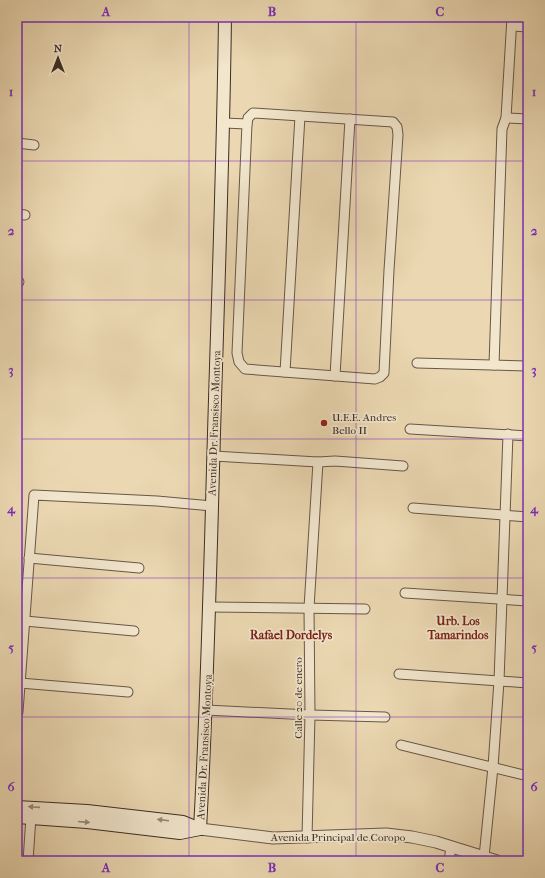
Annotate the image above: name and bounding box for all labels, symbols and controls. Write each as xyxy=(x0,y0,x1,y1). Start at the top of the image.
text: A xyxy=(101,4,111,19)
text: B xyxy=(268,4,277,19)
text: C xyxy=(436,4,445,19)
north arrow xyxy=(38,38,78,78)
text: N xyxy=(54,42,63,55)
text: 1 xyxy=(9,84,14,99)
text: 1 xyxy=(532,84,537,99)
text: 2 xyxy=(8,223,15,238)
text: 2 xyxy=(531,223,538,238)
street label: Avenida Dr. Fransisco Montoya xyxy=(205,349,224,497)
text: 3 xyxy=(8,362,14,378)
text: 3 xyxy=(531,362,537,378)
place label: U.E.E. Andres Bello II xyxy=(332,411,396,437)
marker: U.E.E. Andres Bello II xyxy=(319,418,329,428)
text: 4 xyxy=(6,501,16,517)
text: 4 xyxy=(529,501,539,517)
district label: Urb. Los Tamarindos xyxy=(427,614,489,642)
district label: Rafael Dordelys xyxy=(250,628,333,643)
text: 5 xyxy=(8,640,14,655)
text: 5 xyxy=(531,640,537,655)
street label: Calle 20 de enero xyxy=(292,657,305,739)
street label: Avenida Dr. Fransisco Montoya xyxy=(194,673,215,821)
text: 6 xyxy=(7,779,15,794)
text: 6 xyxy=(530,779,538,794)
one-way arrow xyxy=(28,804,40,811)
one-way arrow xyxy=(157,816,169,823)
one-way arrow xyxy=(78,818,90,825)
street label: Avenida Principal de Coropo xyxy=(270,831,406,844)
text: A xyxy=(101,860,111,875)
text: B xyxy=(268,860,277,875)
text: C xyxy=(436,860,445,875)

